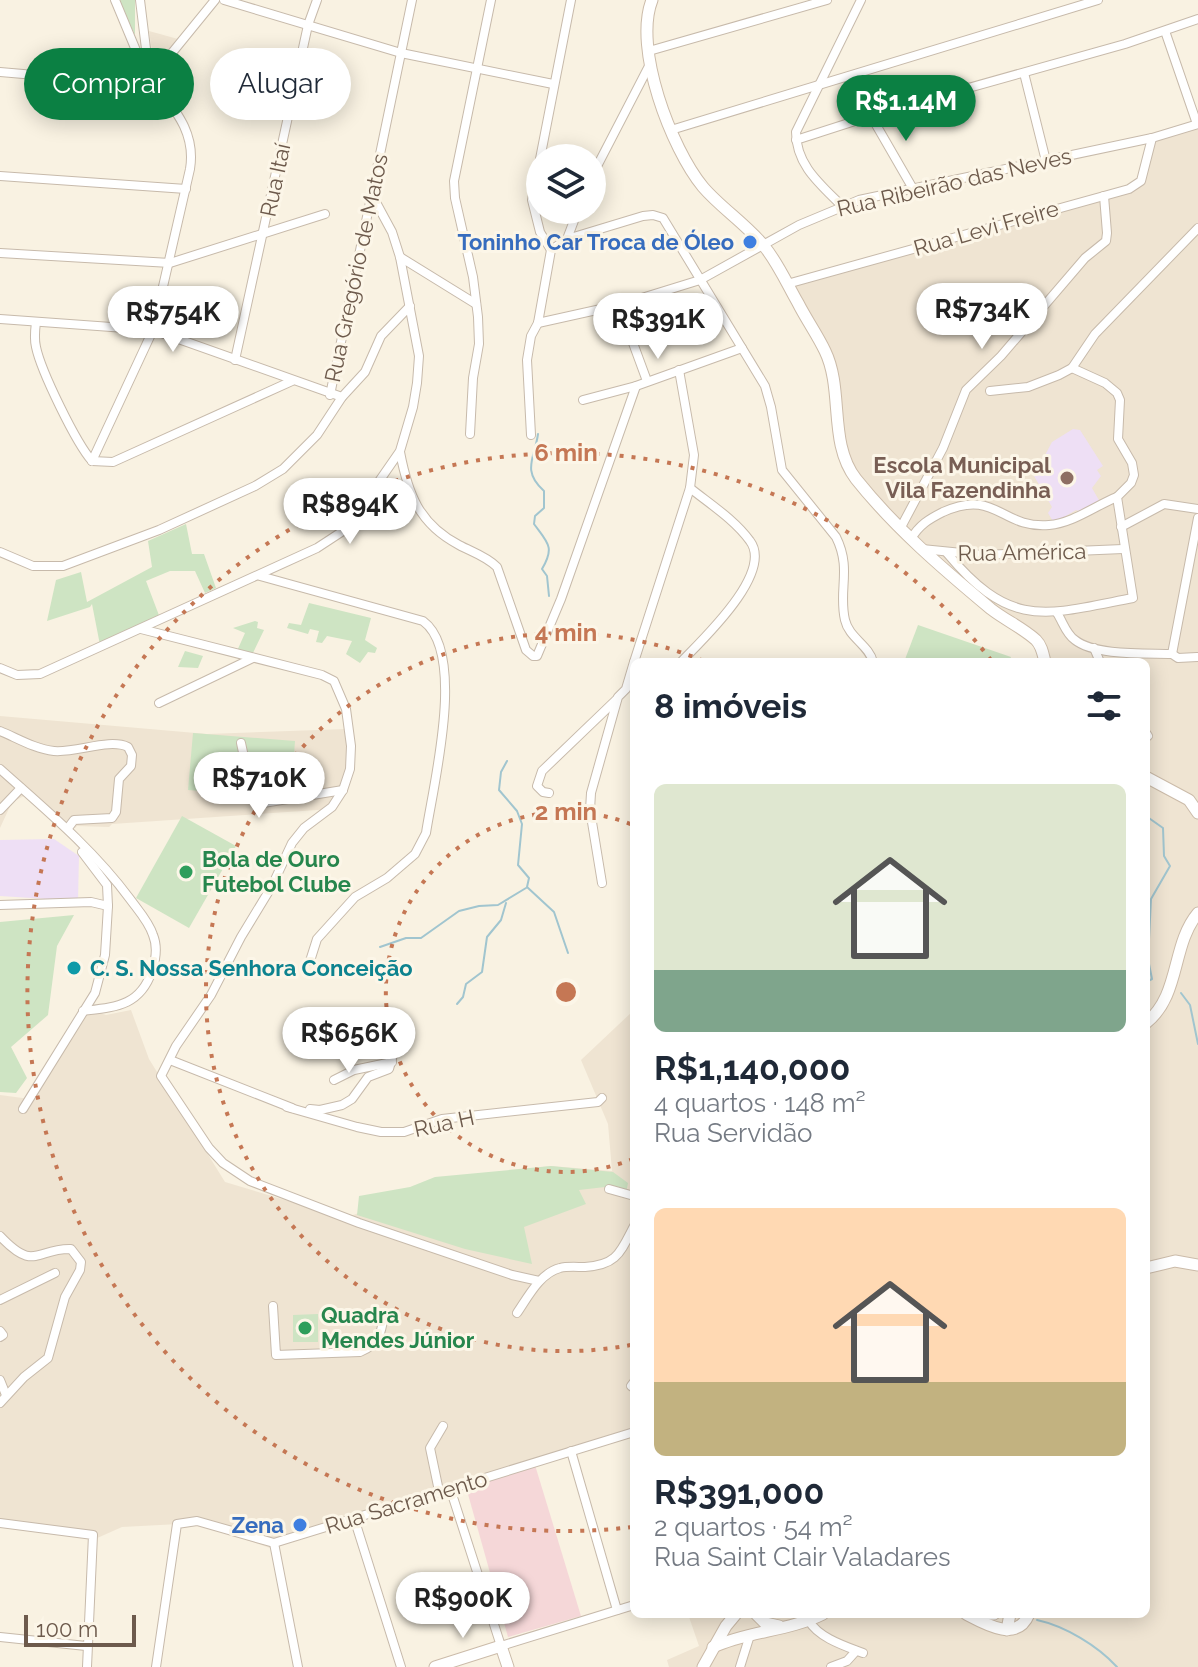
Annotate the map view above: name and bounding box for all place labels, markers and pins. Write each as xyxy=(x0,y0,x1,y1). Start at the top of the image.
pin: R$1.14M xyxy=(832,75,980,143)
place label: Toninho Car Troca de Óleo xyxy=(457,229,734,255)
marker: Toninho Car Troca de Óleo xyxy=(741,233,759,251)
pin: R$734K xyxy=(917,283,1047,351)
pin: R$754K xyxy=(108,286,238,354)
pin: R$391K xyxy=(593,293,723,361)
place label: Escola Municipal Vila Fazendinha xyxy=(873,452,1052,503)
marker: Escola Municipal Vila Fazendinha xyxy=(1058,469,1076,487)
pin: R$894K xyxy=(285,478,415,546)
pin: R$710K xyxy=(194,752,324,820)
place label: Bola de Ouro Futebol Clube xyxy=(202,846,351,897)
marker: Bola de Ouro Futebol Clube xyxy=(177,863,195,881)
place label: C. S. Nossa Senhora Conceição xyxy=(90,955,413,981)
marker: C. S. Nossa Senhora Conceição xyxy=(65,959,83,977)
centre of rings xyxy=(552,978,580,1006)
pin: R$656K xyxy=(284,1007,414,1075)
place label: Quadra Mendes Júnior xyxy=(321,1302,475,1353)
marker: Quadra Mendes Júnior xyxy=(296,1319,314,1337)
place label: Zena xyxy=(231,1512,284,1538)
marker: Zena xyxy=(291,1516,309,1534)
pin: R$900K xyxy=(398,1572,528,1640)

